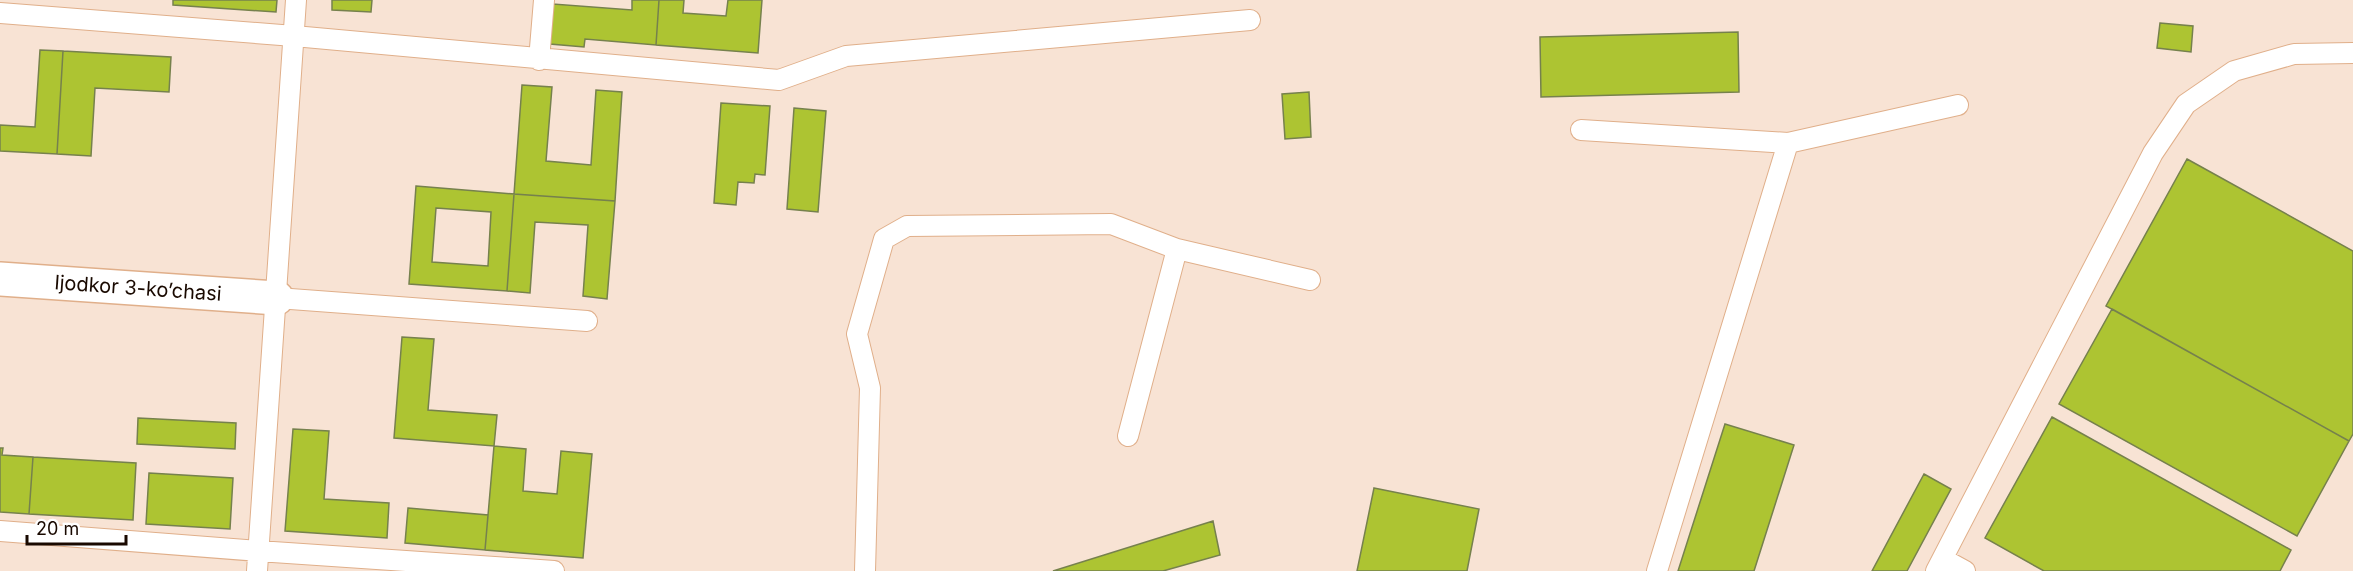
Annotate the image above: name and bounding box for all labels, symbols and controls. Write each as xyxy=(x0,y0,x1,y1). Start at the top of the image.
street label: Ijodkor 3-koʼchasi xyxy=(54,270,222,306)
scale bar xyxy=(27,508,126,546)
text: 20 m xyxy=(36,518,79,539)

